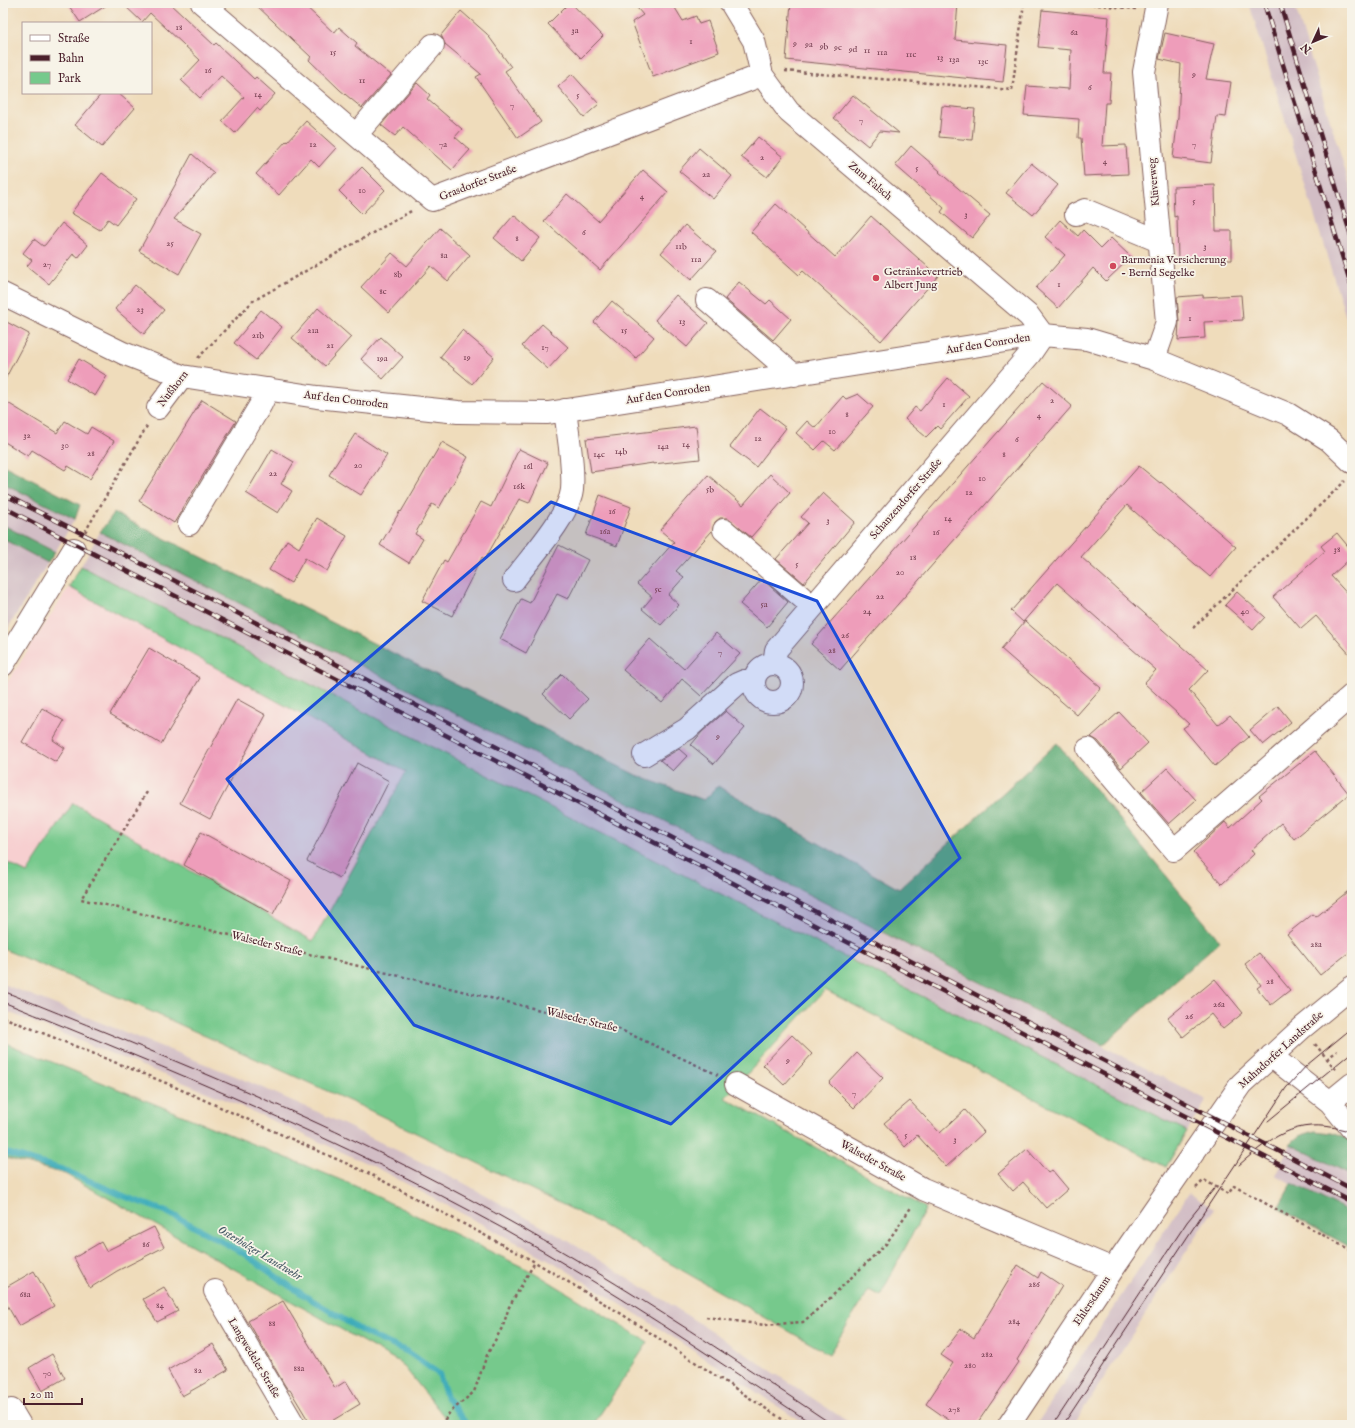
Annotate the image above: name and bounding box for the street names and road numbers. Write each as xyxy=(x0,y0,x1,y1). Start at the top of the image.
street label: Klüverweg xyxy=(1145,156,1163,207)
street label: Zum Falsch xyxy=(845,158,895,204)
street label: Grasdorfer Straße xyxy=(437,162,519,204)
street label: Auf den Conroden xyxy=(944,330,1031,358)
street label: Nußhorn xyxy=(154,368,192,410)
street label: Auf den Conroden xyxy=(624,380,711,408)
street label: Auf den Conroden xyxy=(302,388,389,412)
street label: Schanzendorfer Straße xyxy=(867,456,945,542)
street label: Walseder Straße xyxy=(230,928,304,960)
street label: Walseder Straße xyxy=(545,1004,619,1036)
street label: Mahndorfer Landstraße xyxy=(1236,1008,1326,1092)
street label: Walseder Straße xyxy=(838,1137,908,1185)
street label: Ehlersdamm xyxy=(1070,1273,1114,1329)
street label: Langwedeler Straße xyxy=(225,1315,283,1401)

